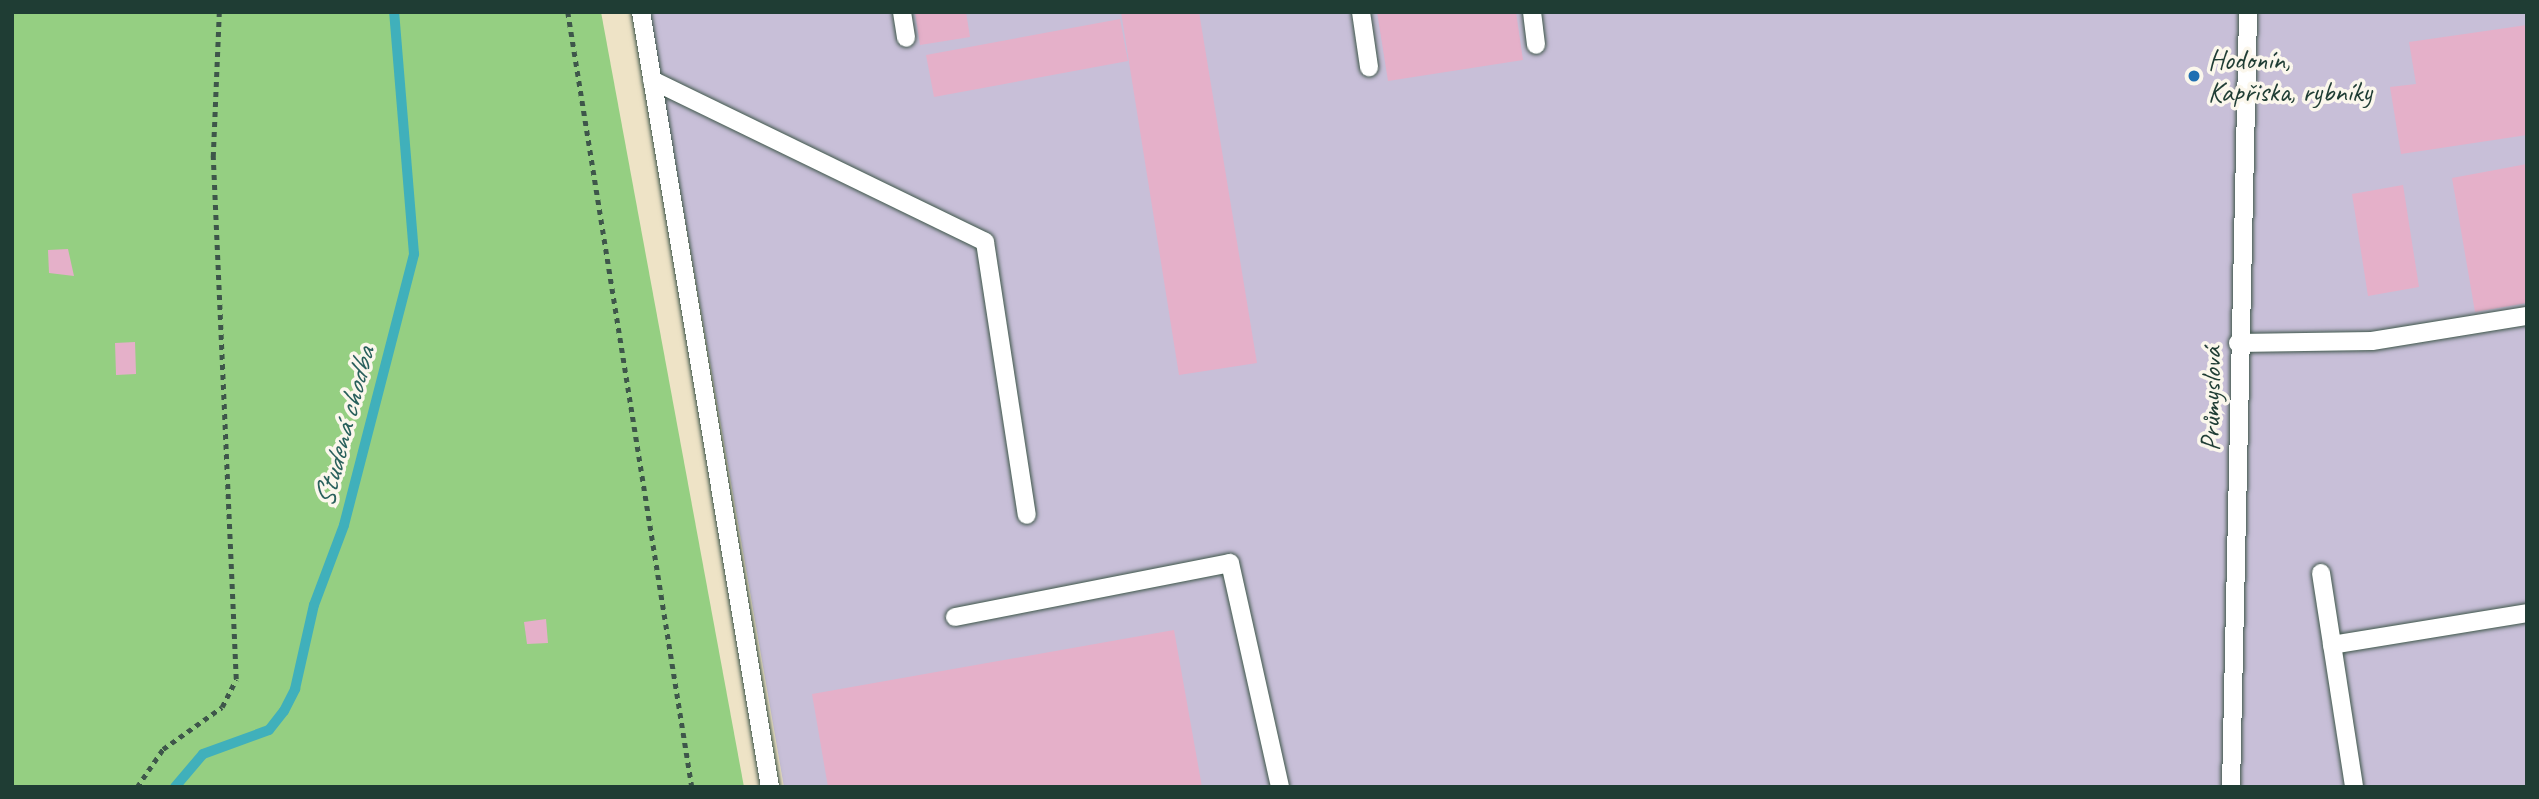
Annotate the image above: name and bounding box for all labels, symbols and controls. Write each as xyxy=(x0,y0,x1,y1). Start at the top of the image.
place label: Hodonín, Kapřiska, rybníky xyxy=(2208,43,2372,109)
marker: Hodonín, Kapřiska, rybníky xyxy=(2186,68,2202,84)
water label: Studená chodba xyxy=(305,343,383,511)
street label: Průmyslová xyxy=(2193,347,2229,451)

